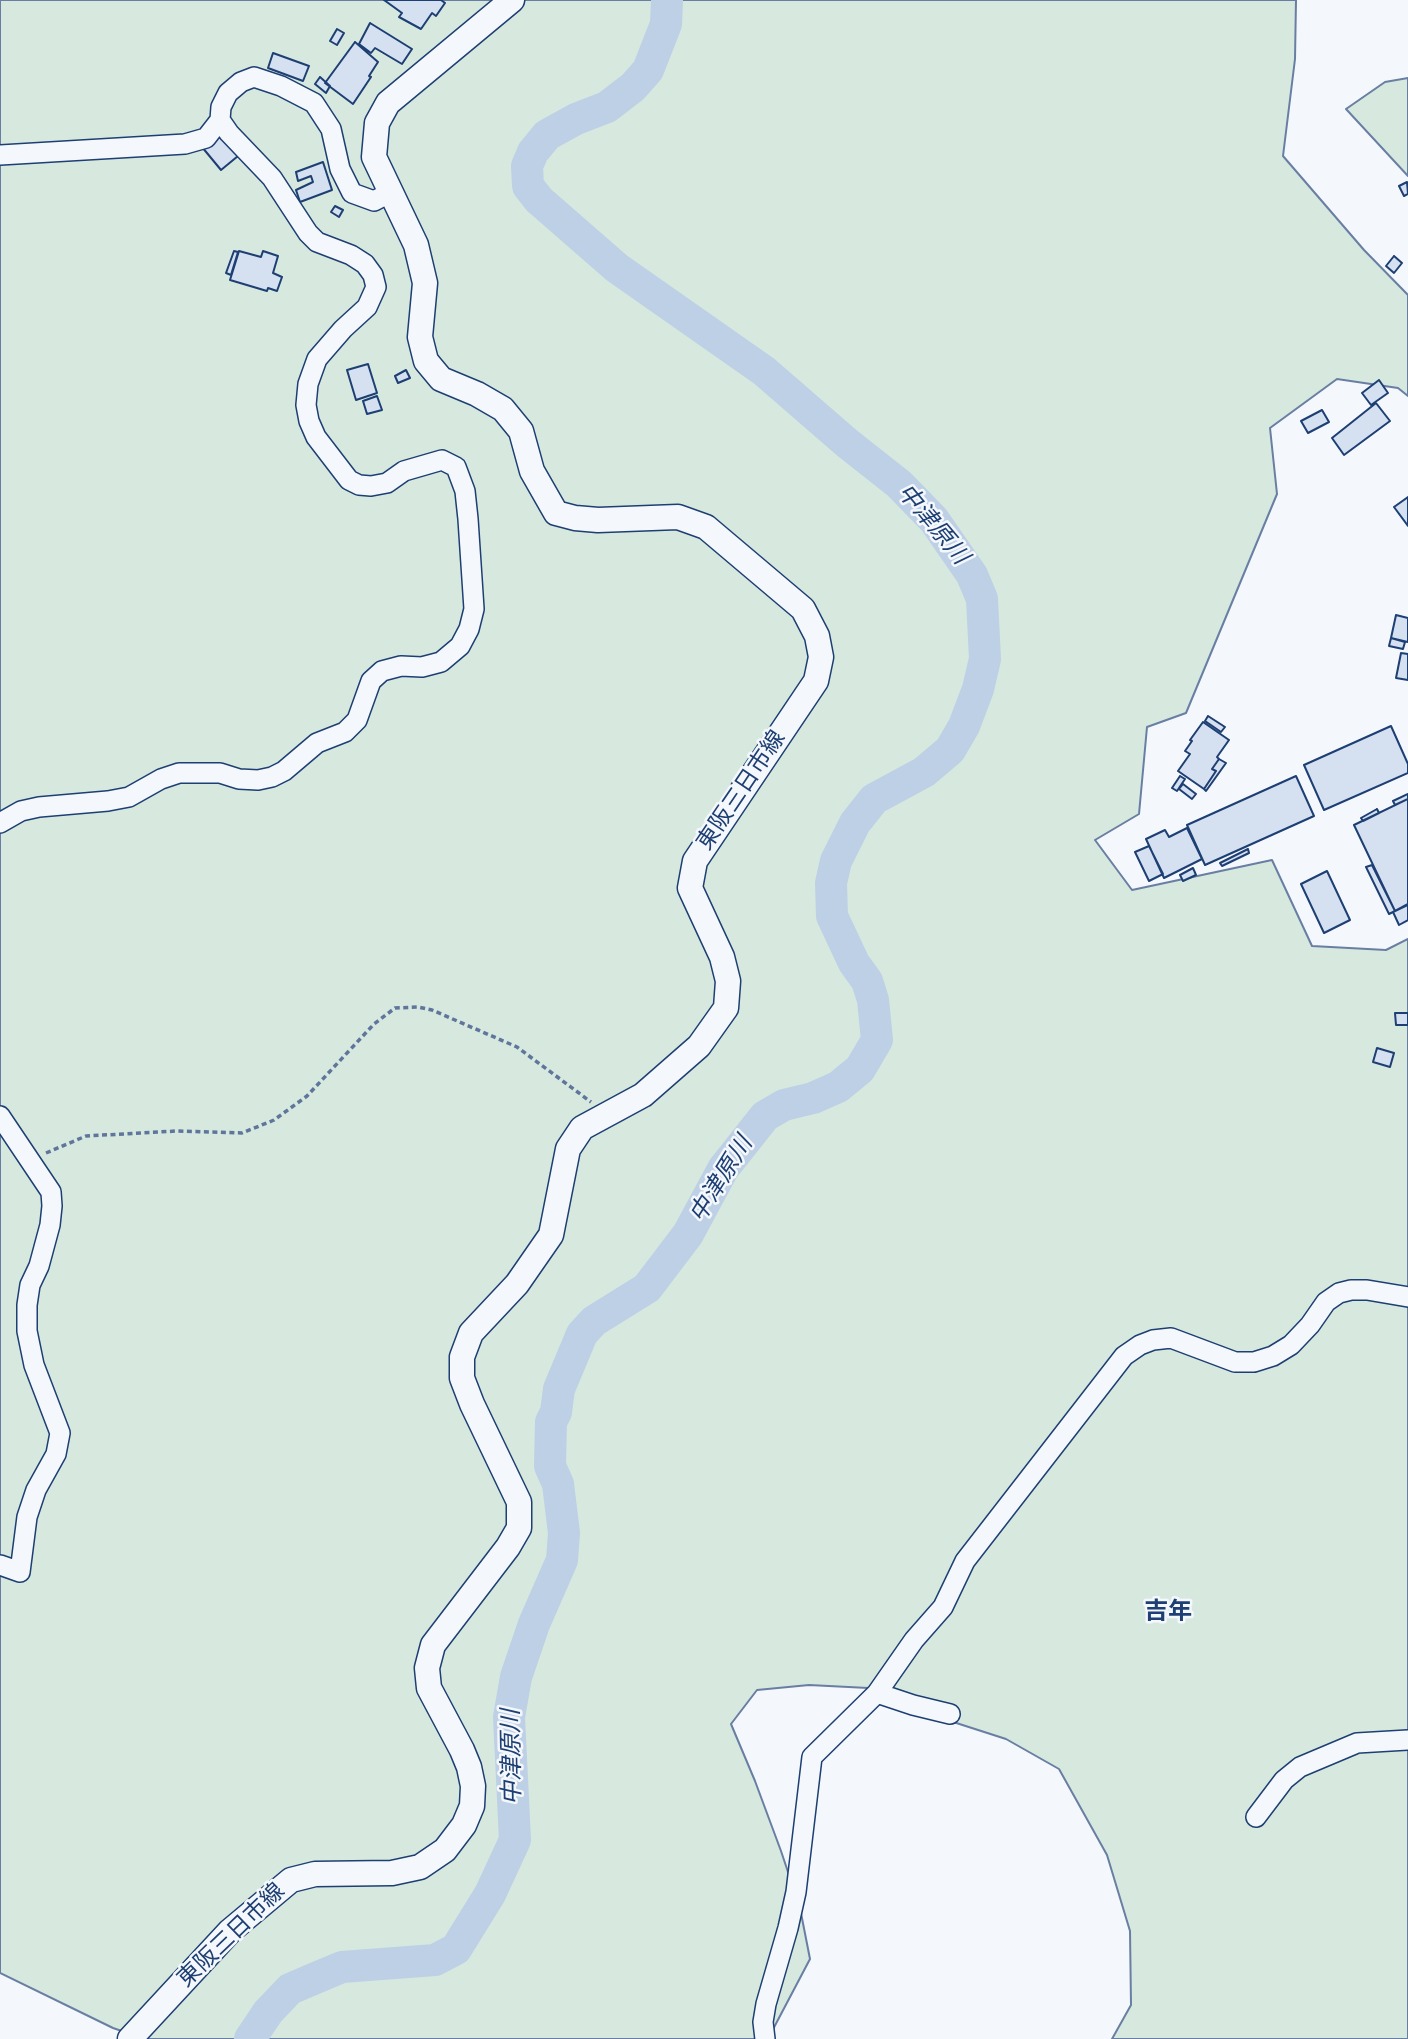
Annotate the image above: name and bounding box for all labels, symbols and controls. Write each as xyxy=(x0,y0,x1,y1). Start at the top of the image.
water label: 中津原川 xyxy=(890,479,974,571)
street label: 東阪三日市線 xyxy=(692,726,792,856)
water label: 中津原川 xyxy=(684,1132,760,1228)
district label: 吉年 xyxy=(1144,1599,1192,1627)
water label: 中津原川 xyxy=(498,1709,528,1805)
street label: 東阪三日市線 xyxy=(173,1878,291,1994)

